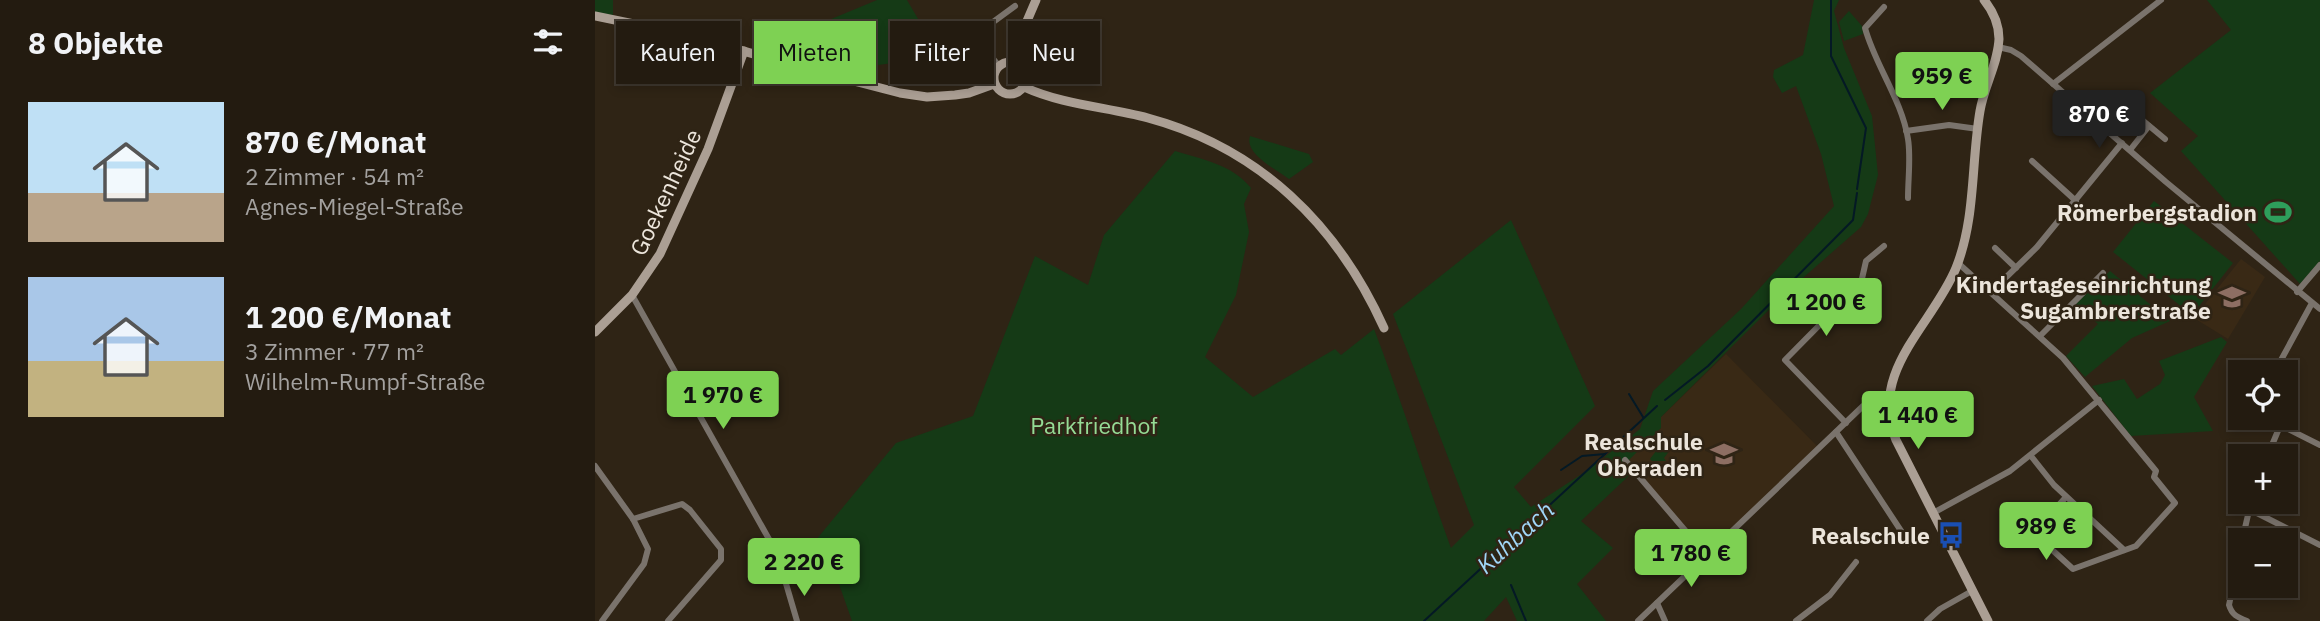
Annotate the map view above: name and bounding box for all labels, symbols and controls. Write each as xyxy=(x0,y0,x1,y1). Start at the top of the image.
chip: Kaufen xyxy=(616,21,740,84)
chip: Mieten xyxy=(754,21,876,84)
chip: Filter xyxy=(890,21,994,84)
chip: Neu xyxy=(1008,21,1100,84)
text: 8 Objekte xyxy=(28,23,163,62)
icon: filters xyxy=(529,23,567,61)
pin: 959 € xyxy=(1893,52,1991,112)
text: 959 € xyxy=(1911,60,1973,90)
pin: 870 € xyxy=(2050,90,2148,150)
text: 870 € xyxy=(2068,98,2130,128)
text: 870 €/Monat xyxy=(245,122,426,161)
street label: Goekenheide xyxy=(623,124,707,260)
icon: home xyxy=(84,130,168,214)
text: 2 Zimmer · 54 m² xyxy=(245,161,424,191)
text: Agnes-Miegel-Straße xyxy=(245,191,464,221)
place label: Römerbergstadion xyxy=(2057,197,2257,227)
sports icon: Römerbergstadion xyxy=(2263,197,2293,227)
place label: Kindertageseinrichtung Sugambrerstraße xyxy=(1956,269,2211,325)
pin: 1 200 € xyxy=(1761,278,1891,338)
school or university icon: Kindertageseinrichtung Sugambrerstraße xyxy=(2217,282,2247,312)
text: 1 200 € xyxy=(1786,286,1866,316)
text: 1 200 €/Monat xyxy=(245,297,452,336)
icon: home xyxy=(84,305,168,389)
text: 3 Zimmer · 77 m² xyxy=(245,336,424,366)
map controls xyxy=(2228,360,2298,598)
button: locate xyxy=(2228,360,2298,430)
text: Wilhelm-Rumpf-Straße xyxy=(245,366,485,396)
pin: 1 970 € xyxy=(658,372,788,431)
text: 1 970 € xyxy=(683,379,763,409)
pin: 1 440 € xyxy=(1853,392,1983,451)
text: 1 440 € xyxy=(1878,399,1958,429)
park label: Parkfriedhof xyxy=(1030,410,1158,440)
place label: Realschule Oberaden xyxy=(1584,426,1703,482)
school or university icon: Realschule Oberaden xyxy=(1709,439,1739,469)
button: + xyxy=(2228,444,2298,514)
water label: Kuhbach xyxy=(1469,494,1561,580)
pin: 989 € xyxy=(1997,503,2095,562)
text: 989 € xyxy=(2015,510,2077,540)
place label: Realschule xyxy=(1811,520,1930,550)
bus stop icon: Realschule xyxy=(1936,520,1966,550)
button: − xyxy=(2228,528,2298,598)
pin: 1 780 € xyxy=(1626,530,1756,589)
text: 1 780 € xyxy=(1651,537,1731,567)
pin: 2 220 € xyxy=(739,538,869,598)
text: 2 220 € xyxy=(764,546,844,576)

